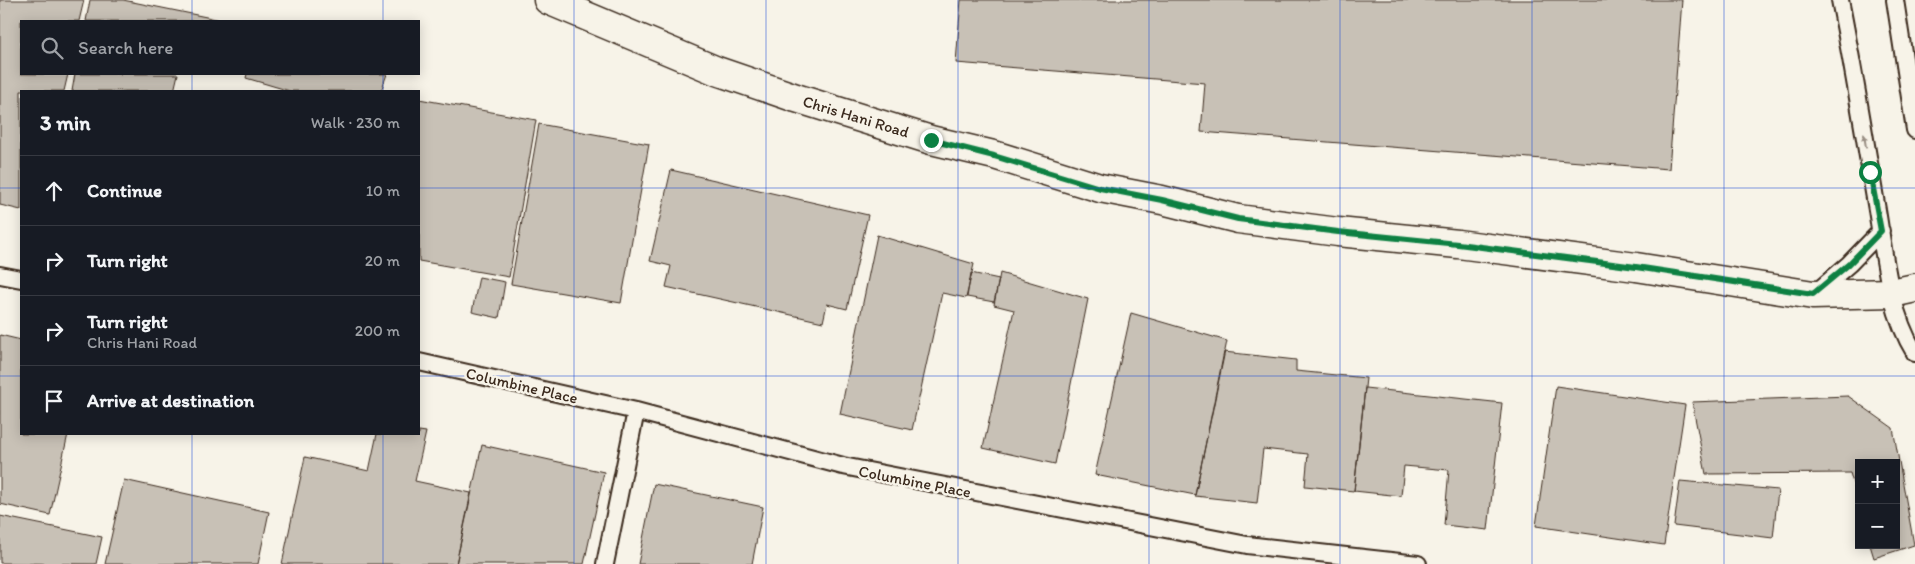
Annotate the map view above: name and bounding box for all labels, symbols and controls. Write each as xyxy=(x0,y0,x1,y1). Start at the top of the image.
search box xyxy=(20,20,420,75)
icon: search xyxy=(38,34,66,62)
text: Search here xyxy=(78,36,173,59)
street label: Chris Hani Road xyxy=(801,91,912,142)
text: 3 min xyxy=(40,110,90,135)
text: Walk · 230 m xyxy=(311,113,400,132)
route end xyxy=(920,129,943,152)
one-way arrow xyxy=(1861,133,1869,149)
route start xyxy=(1859,161,1882,184)
icon: ahead xyxy=(40,177,68,205)
text: Continue xyxy=(87,179,162,202)
text: 10 m xyxy=(366,181,400,200)
icon: right xyxy=(40,247,68,275)
text: Turn right xyxy=(87,249,168,272)
text: 20 m xyxy=(365,251,400,270)
text: Turn right xyxy=(87,310,168,333)
icon: right xyxy=(40,317,68,345)
text: 200 m xyxy=(355,321,400,340)
text: Chris Hani Road xyxy=(87,333,197,352)
street label: Columbine Place xyxy=(464,363,580,408)
icon: arrive xyxy=(40,387,68,415)
text: Arrive at destination xyxy=(87,389,254,412)
map controls xyxy=(1855,459,1900,549)
button: + xyxy=(1855,459,1900,504)
street label: Columbine Place xyxy=(857,461,973,502)
button: − xyxy=(1855,504,1900,549)

